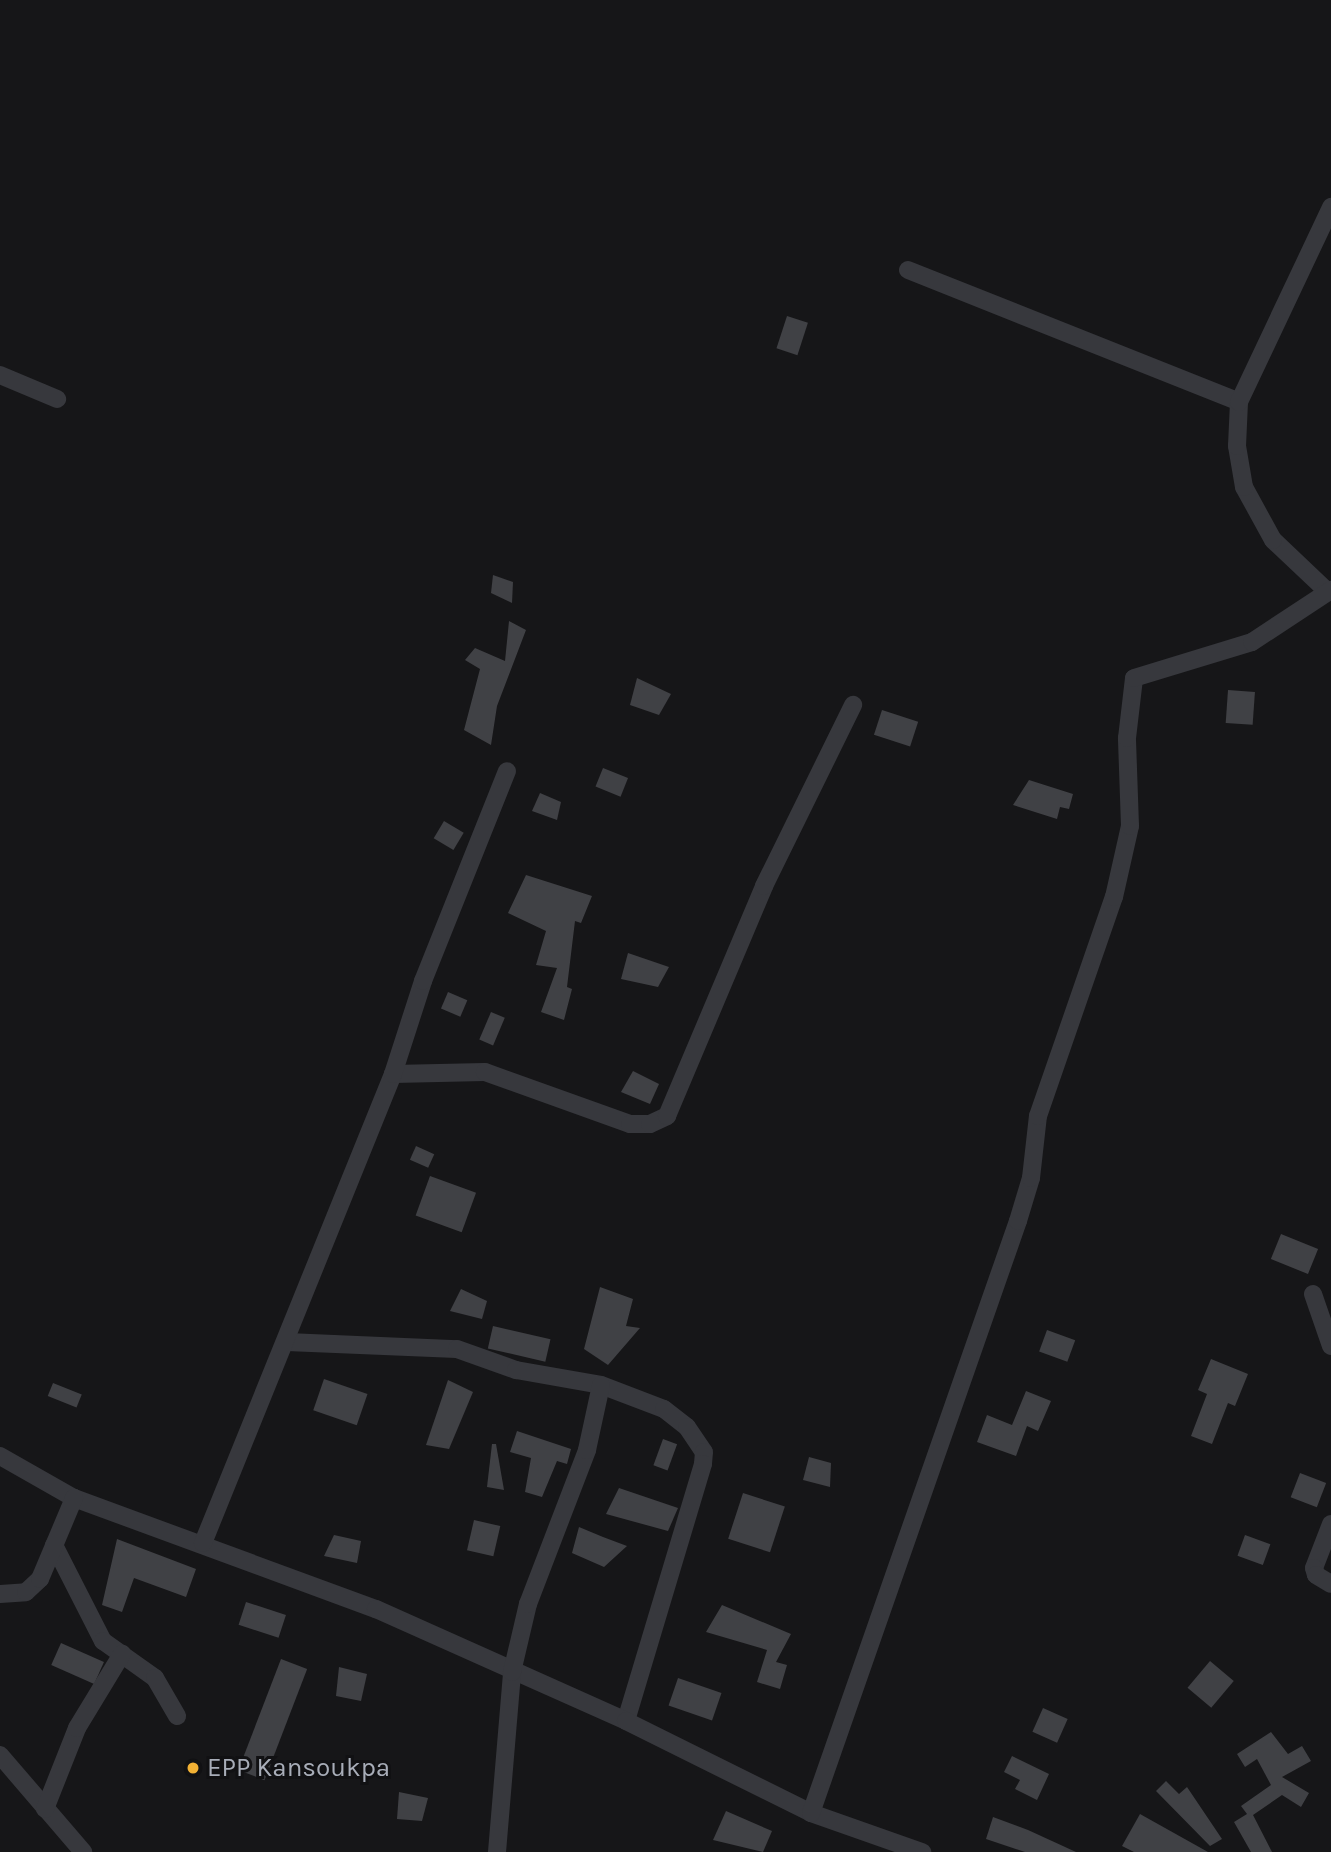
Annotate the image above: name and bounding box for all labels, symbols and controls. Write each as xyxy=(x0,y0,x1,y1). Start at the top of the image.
place label: EPP Kansoukpa xyxy=(207,1752,390,1784)
marker: EPP Kansoukpa xyxy=(185,1760,201,1776)

